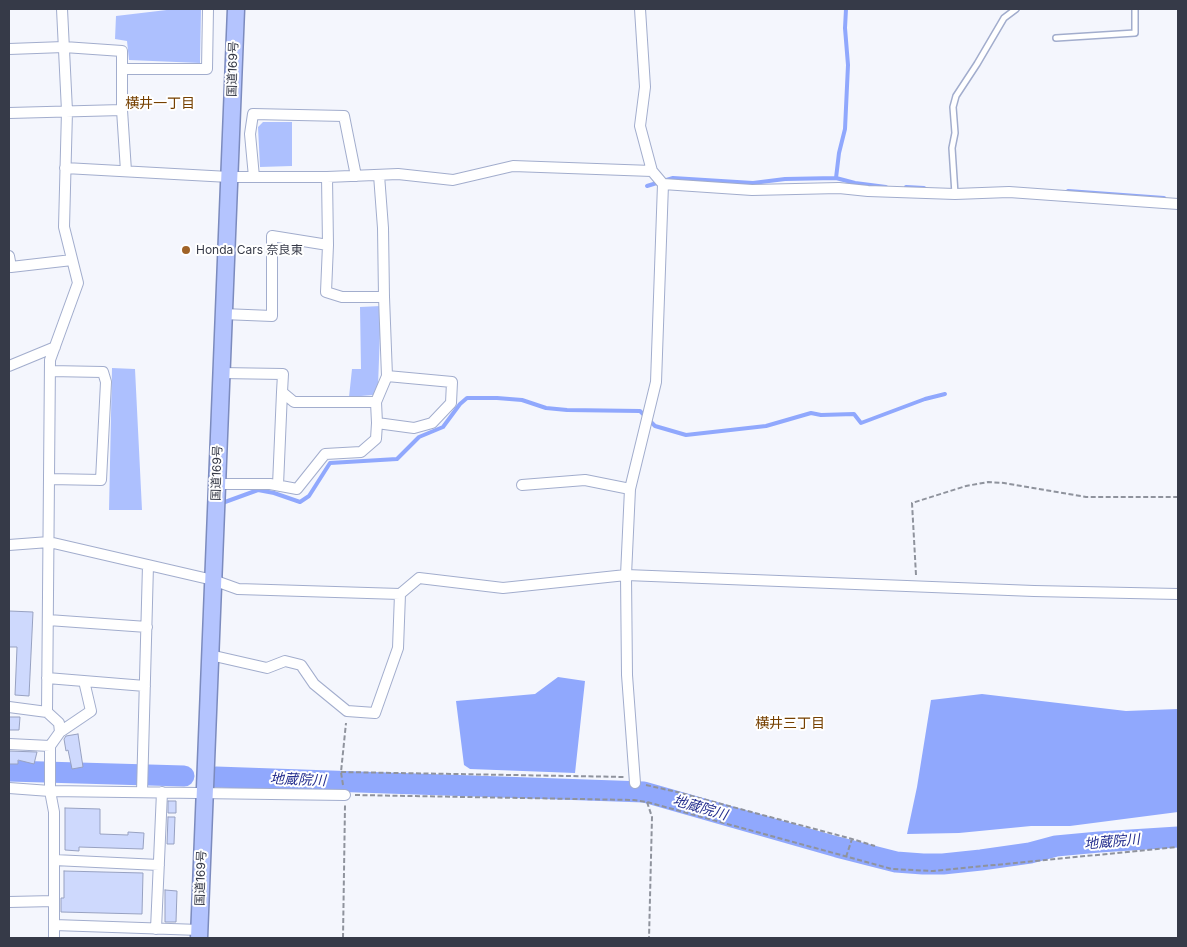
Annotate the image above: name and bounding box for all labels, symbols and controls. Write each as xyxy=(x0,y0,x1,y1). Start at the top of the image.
street label: 国道169号 xyxy=(225,41,241,97)
district label: 横井一丁目 xyxy=(125,96,195,112)
place label: Honda Cars 奈良東 xyxy=(196,243,302,257)
marker: Honda Cars 奈良東 xyxy=(180,244,192,256)
street label: 国道169号 xyxy=(209,445,225,501)
district label: 横井三丁目 xyxy=(755,716,825,732)
water label: 地蔵院川 xyxy=(270,771,326,789)
water label: 地蔵院川 xyxy=(671,792,729,824)
water label: 地蔵院川 xyxy=(1083,831,1141,853)
street label: 国道169号 xyxy=(193,850,209,906)

